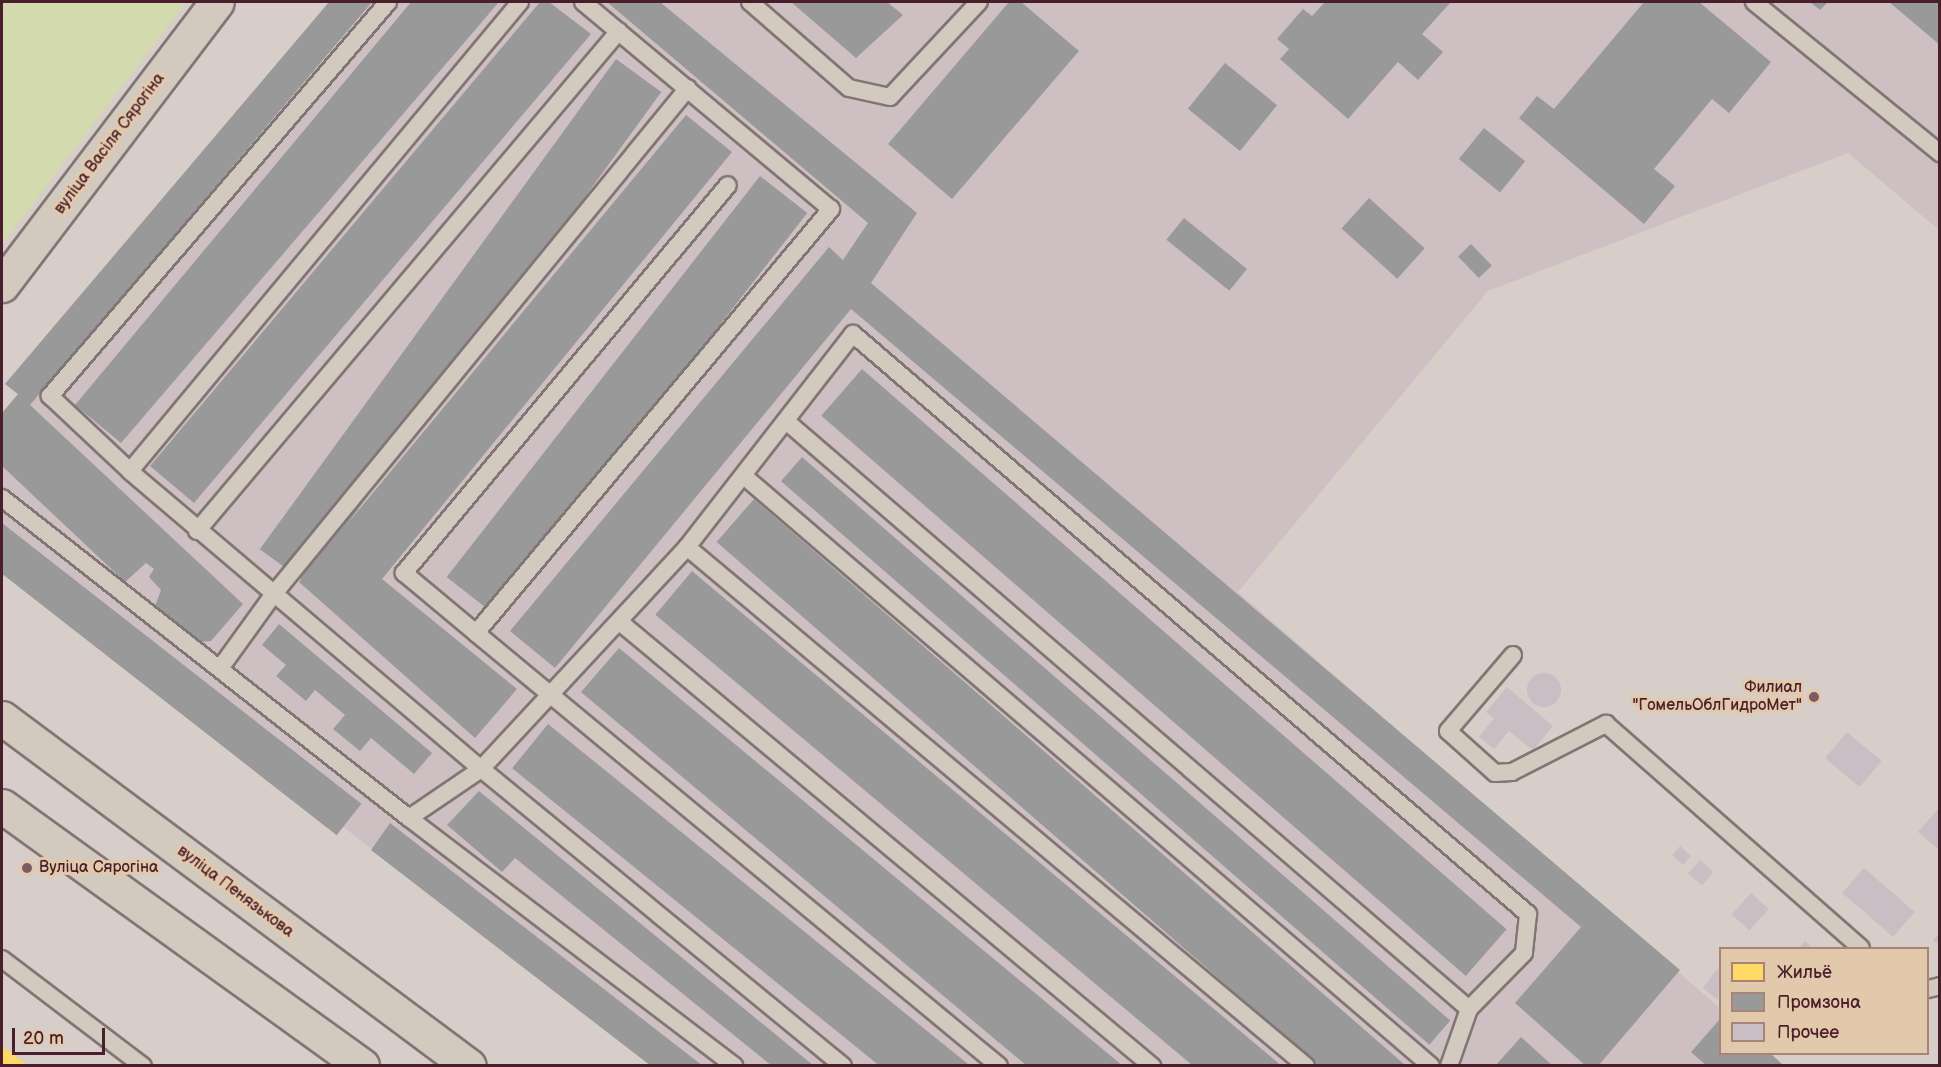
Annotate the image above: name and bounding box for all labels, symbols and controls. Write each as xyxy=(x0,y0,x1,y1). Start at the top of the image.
street label: вуліца Васіля Сярогіна xyxy=(51,70,169,218)
place label: Филиал "ГомельОблГидроМет" xyxy=(1632,678,1802,716)
marker: Филиал "ГомельОблГидроМет" xyxy=(1807,690,1821,704)
street label: вуліца Пенязькова xyxy=(173,842,297,942)
place label: Вуліца Сярогіна xyxy=(39,858,159,878)
marker: Вуліца Сярогіна xyxy=(20,861,34,875)
legend xyxy=(1719,947,1929,1055)
text: Жильё xyxy=(1777,962,1832,983)
text: Промзона xyxy=(1777,992,1861,1013)
scale bar xyxy=(15,1016,108,1054)
text: Прочее xyxy=(1777,1022,1839,1043)
text: 20 m xyxy=(23,1028,64,1049)

